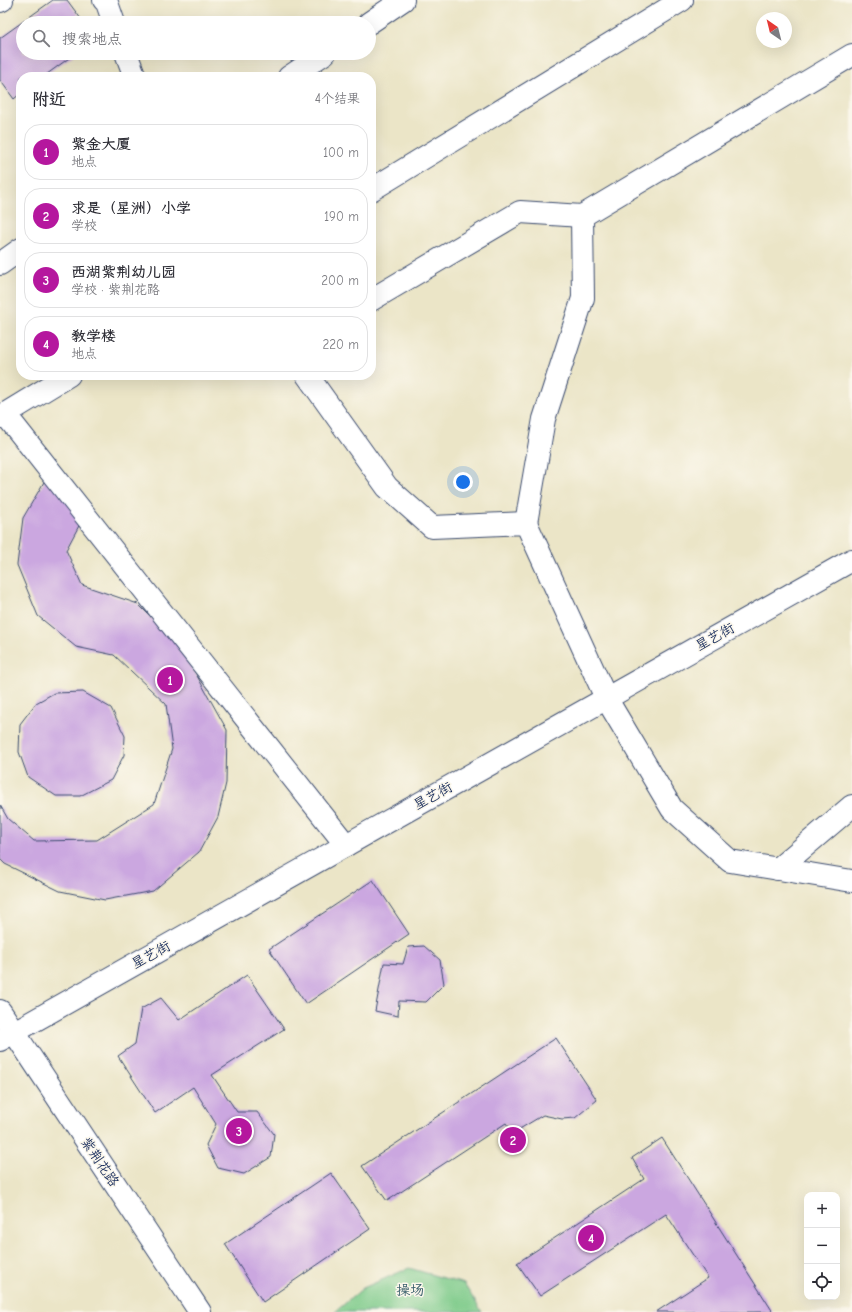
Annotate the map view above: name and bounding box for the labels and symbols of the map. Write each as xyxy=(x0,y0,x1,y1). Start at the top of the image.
north arrow xyxy=(756,12,792,48)
your location xyxy=(453,472,473,492)
street label: 星艺街 xyxy=(693,619,737,655)
pin: 1 xyxy=(157,665,183,695)
street label: 星艺街 xyxy=(411,778,455,814)
street label: 星艺街 xyxy=(129,937,173,973)
pin: 3 xyxy=(226,1116,252,1146)
pin: 2 xyxy=(500,1125,526,1155)
street label: 紫荆花路 xyxy=(77,1134,123,1190)
pin: 4 xyxy=(578,1223,604,1253)
park label: 操场 xyxy=(396,1282,424,1299)

